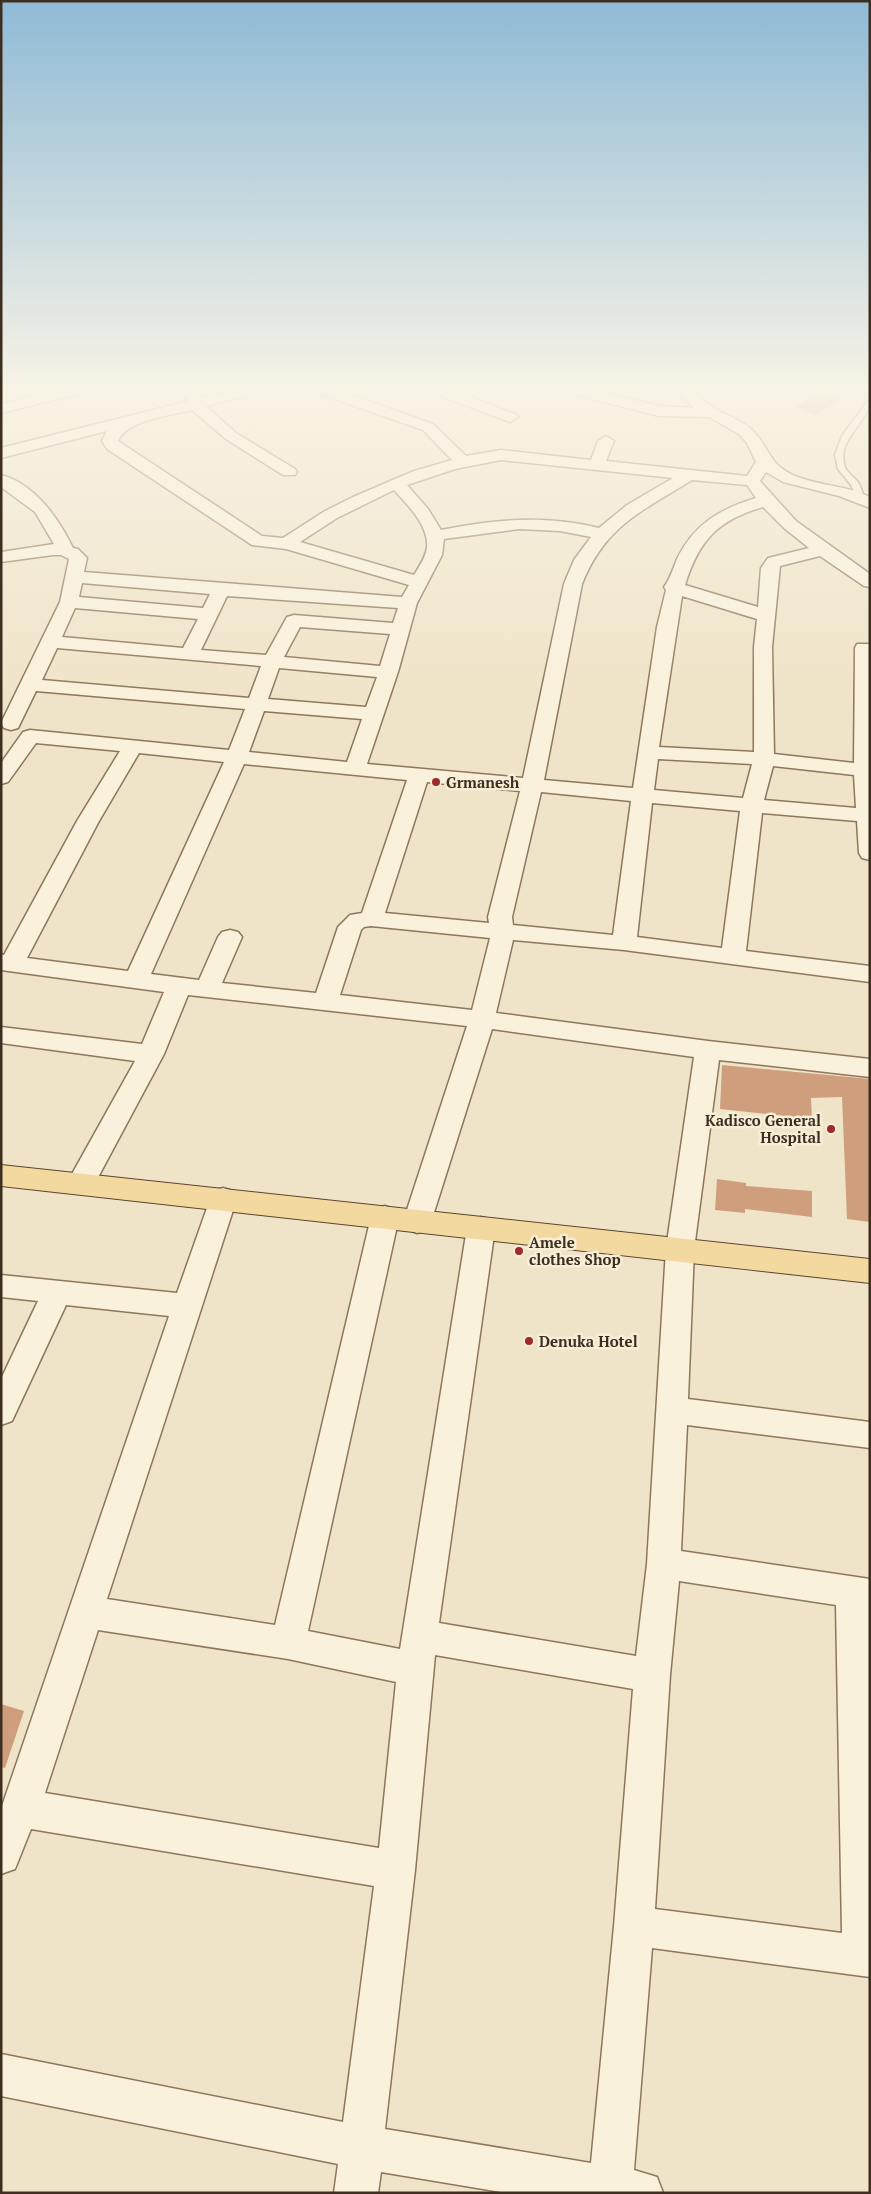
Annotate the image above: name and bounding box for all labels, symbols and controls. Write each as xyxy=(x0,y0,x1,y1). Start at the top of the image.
place label: Grmanesh xyxy=(446,772,520,792)
marker: Grmanesh xyxy=(430,776,442,788)
place label: Kadisco General Hospital xyxy=(705,1110,821,1147)
marker: Kadisco General Hospital xyxy=(825,1123,837,1135)
place label: Amele clothes Shop xyxy=(529,1232,621,1269)
marker: Amele clothes Shop xyxy=(513,1245,525,1257)
place label: Denuka Hotel xyxy=(539,1331,638,1351)
marker: Denuka Hotel xyxy=(523,1335,535,1347)

